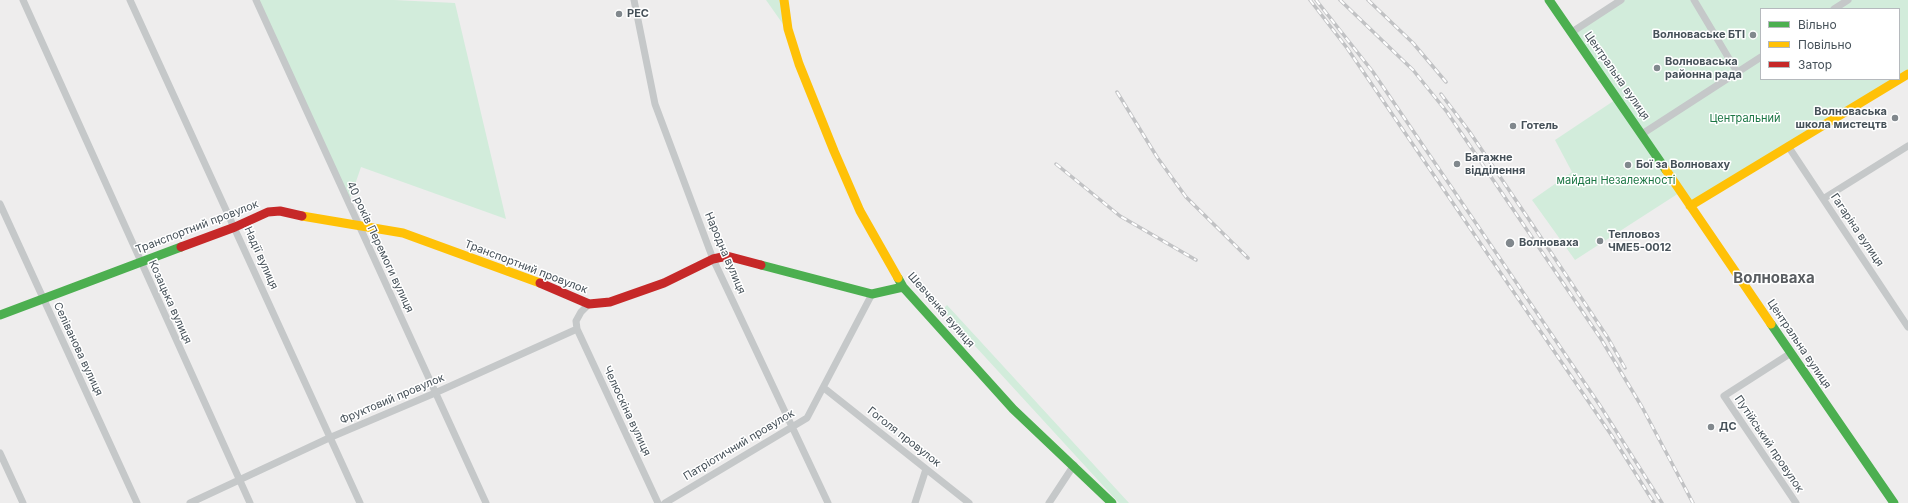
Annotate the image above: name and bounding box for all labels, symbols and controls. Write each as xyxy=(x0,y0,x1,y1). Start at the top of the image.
place label: РЕС xyxy=(627,7,649,21)
legend xyxy=(1760,8,1900,80)
marker: РЕС xyxy=(614,9,624,19)
text: Вільно xyxy=(1798,17,1837,32)
place label: Волноваське БТІ xyxy=(1653,28,1745,42)
street label: Центральна вулиця xyxy=(1582,29,1652,123)
marker: Волноваське БТІ xyxy=(1748,30,1758,40)
text: Повільно xyxy=(1798,37,1852,52)
place label: Волноваська районна рада xyxy=(1665,55,1742,81)
text: Затор xyxy=(1798,57,1832,72)
marker: Волноваська районна рада xyxy=(1652,63,1662,73)
place label: Волноваська школа мистецтв xyxy=(1796,105,1887,131)
park label: Центральний xyxy=(1709,112,1781,126)
marker: Волноваська школа мистецтв xyxy=(1890,113,1900,123)
place label: Готель xyxy=(1521,119,1558,133)
marker: Готель xyxy=(1508,121,1518,131)
place label: Багажне відділення xyxy=(1465,151,1525,177)
place label: Бої за Волноваху xyxy=(1636,158,1730,172)
marker: Багажне відділення xyxy=(1452,159,1462,169)
marker: Бої за Волноваху xyxy=(1623,160,1633,170)
park label: майдан Незалежності xyxy=(1557,174,1675,188)
street label: 40 років Перемоги вулиця xyxy=(344,179,416,315)
street label: Гагаріна вулиця xyxy=(1828,191,1886,269)
street label: Транспортний провулок xyxy=(134,197,260,257)
street label: Народна вулиця xyxy=(702,210,748,296)
street label: Надії вулиця xyxy=(241,224,281,292)
place label: Тепловоз ЧМЕ5-0012 xyxy=(1608,228,1671,254)
place label: Волноваха xyxy=(1519,236,1579,250)
marker: Тепловоз ЧМЕ5-0012 xyxy=(1595,236,1605,246)
street label: Транспортний провулок xyxy=(463,237,589,297)
marker: Волноваха xyxy=(1504,237,1516,249)
street label: Козацька вулиця xyxy=(146,258,194,346)
district label: Волноваха xyxy=(1733,269,1815,287)
street label: Шевченка вулиця xyxy=(905,270,977,350)
street label: Центральна вулиця xyxy=(1764,297,1834,391)
street label: Селіванова вулиця xyxy=(51,300,105,398)
street label: Челюскіна вулиця xyxy=(600,364,654,458)
street label: Фруктовий провулок xyxy=(338,371,446,427)
street label: Путійський провулок xyxy=(1732,393,1806,495)
street label: Гоголя провулок xyxy=(865,404,943,470)
street label: Патріотичний провулок xyxy=(681,407,797,483)
place label: ДС xyxy=(1719,420,1737,434)
marker: ДС xyxy=(1706,422,1716,432)

